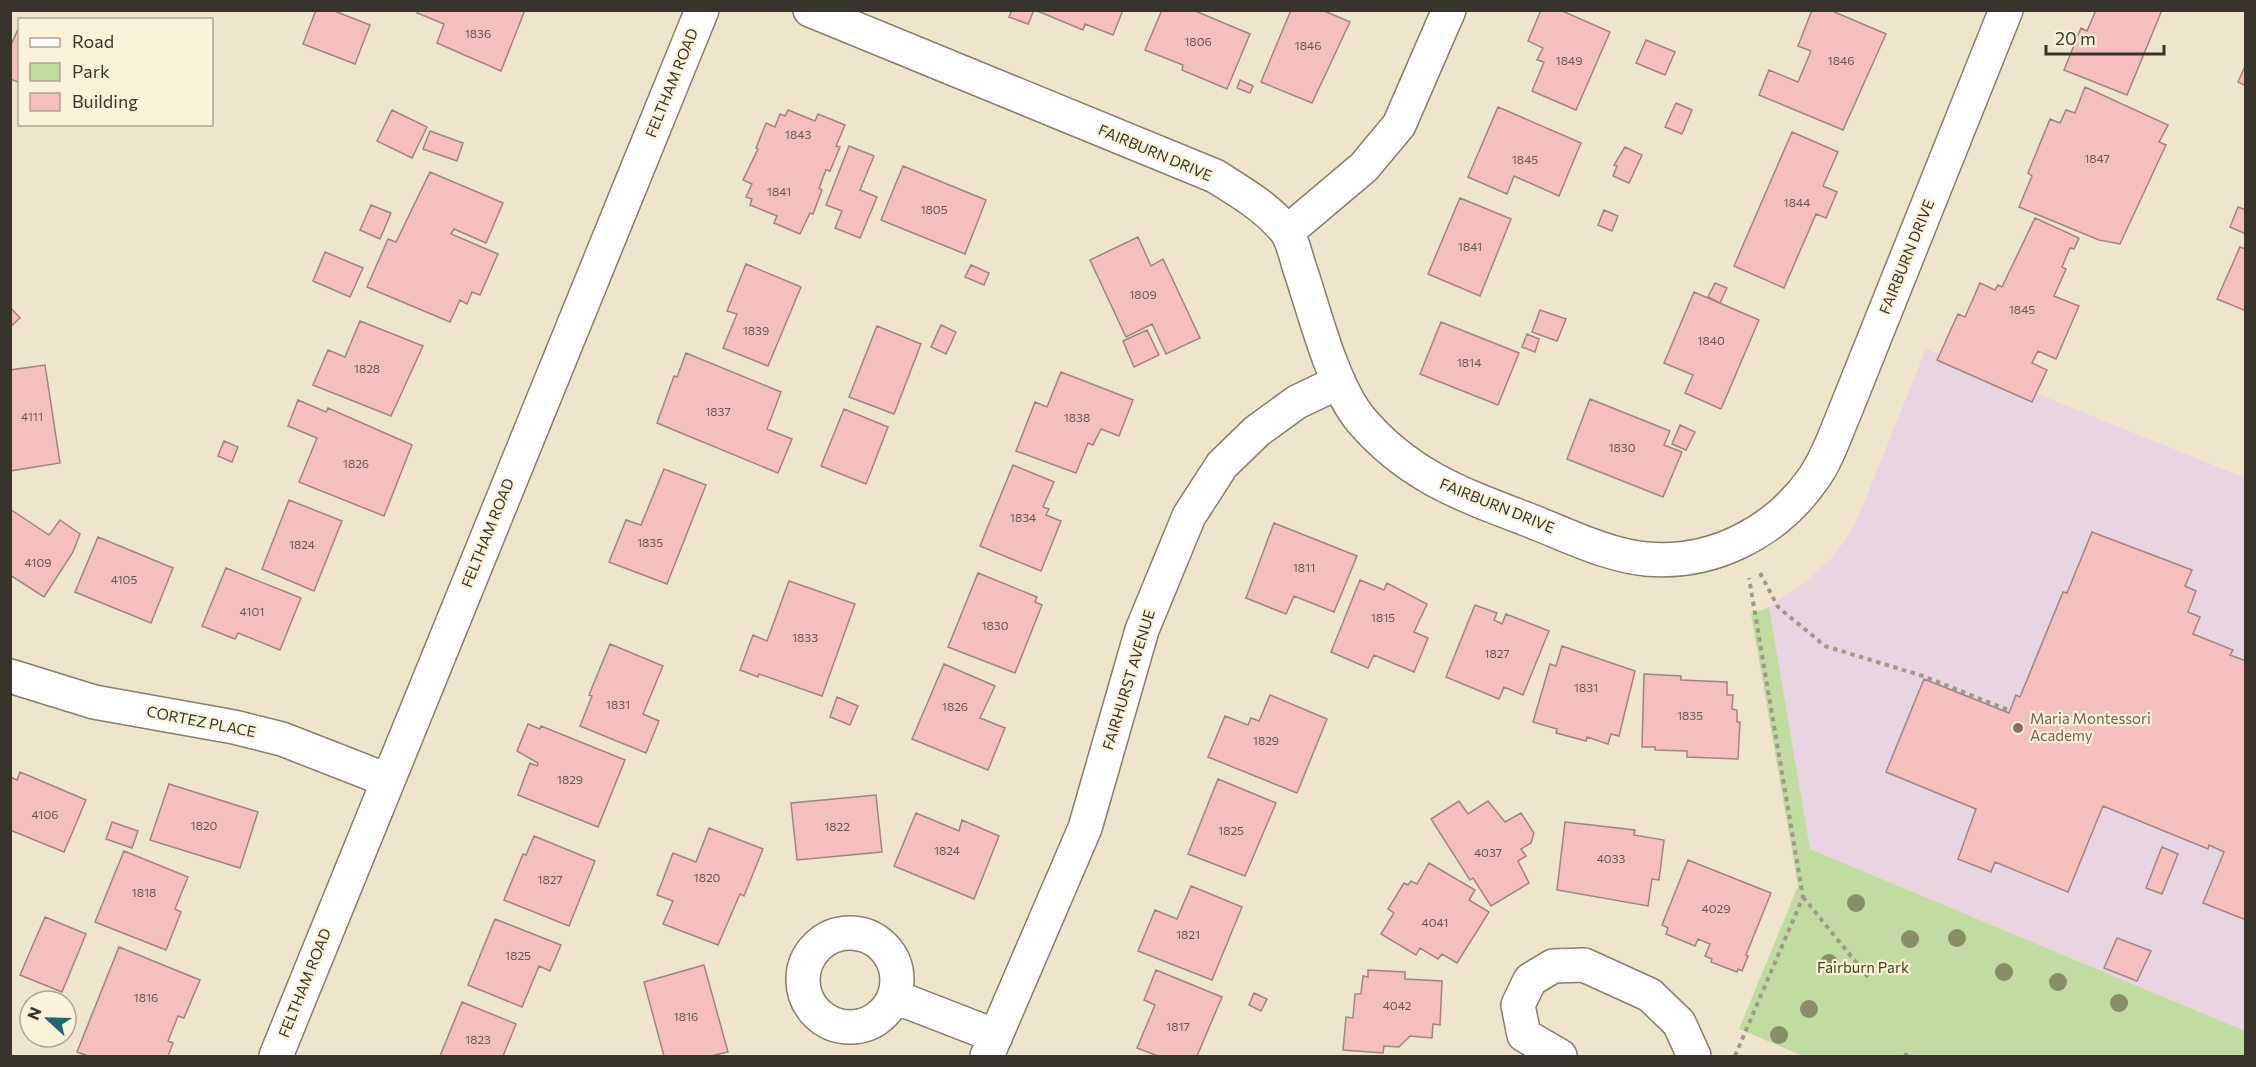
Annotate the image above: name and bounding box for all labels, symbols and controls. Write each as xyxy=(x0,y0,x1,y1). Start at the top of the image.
legend xyxy=(18,18,213,126)
scale bar xyxy=(2046,18,2164,56)
street label: FELTHAM ROAD xyxy=(641,25,701,140)
house number: 1836 xyxy=(465,26,491,40)
text: 20 m xyxy=(2055,27,2096,49)
text: Road xyxy=(72,30,114,52)
house number: 1806 xyxy=(1184,34,1212,48)
house number: 1846 xyxy=(1295,38,1321,52)
house number: 1849 xyxy=(1556,53,1582,67)
house number: 1846 xyxy=(1828,53,1854,67)
text: Park xyxy=(72,60,110,82)
text: Building xyxy=(72,90,138,112)
street label: FAIRBURN DRIVE xyxy=(1096,120,1215,184)
house number: 1843 xyxy=(785,127,811,141)
house number: 1847 xyxy=(2084,151,2110,165)
house number: 1845 xyxy=(1512,152,1538,166)
house number: 1841 xyxy=(767,184,791,198)
house number: 1844 xyxy=(1784,195,1810,209)
street label: FAIRBURN DRIVE xyxy=(1875,197,1937,317)
house number: 1805 xyxy=(920,202,948,216)
house number: 1841 xyxy=(1458,239,1482,253)
house number: 1809 xyxy=(1129,287,1157,301)
house number: 1845 xyxy=(2009,302,2035,316)
house number: 1839 xyxy=(743,323,769,337)
house number: 1840 xyxy=(1697,333,1725,347)
house number: 1814 xyxy=(1457,355,1481,369)
house number: 1828 xyxy=(354,361,380,375)
house number: 1837 xyxy=(705,404,731,418)
house number: 4111 xyxy=(21,409,43,423)
house number: 1838 xyxy=(1064,410,1090,424)
house number: 1830 xyxy=(1608,440,1636,454)
house number: 1826 xyxy=(343,456,369,470)
street label: FAIRBURN DRIVE xyxy=(1437,474,1557,536)
street label: FELTHAM ROAD xyxy=(457,475,517,590)
house number: 1834 xyxy=(1010,510,1036,524)
house number: 1835 xyxy=(637,535,663,549)
house number: 1824 xyxy=(289,537,315,551)
house number: 4109 xyxy=(24,555,52,569)
house number: 1811 xyxy=(1293,560,1315,574)
house number: 4105 xyxy=(111,572,137,586)
house number: 4101 xyxy=(240,604,264,618)
street label: FAIRHURST AVENUE xyxy=(1098,607,1158,752)
house number: 1815 xyxy=(1371,610,1395,624)
house number: 1830 xyxy=(981,618,1009,632)
house number: 1833 xyxy=(792,630,818,644)
house number: 1827 xyxy=(1484,646,1510,660)
house number: 1831 xyxy=(1574,680,1598,694)
house number: 1831 xyxy=(606,697,630,711)
house number: 1826 xyxy=(942,699,968,713)
street label: CORTEZ PLACE xyxy=(145,702,257,740)
house number: 1835 xyxy=(1677,708,1703,722)
place label: Maria Montessori Academy xyxy=(2030,709,2151,744)
marker: Maria Montessori Academy xyxy=(2011,721,2025,735)
house number: 1829 xyxy=(1253,733,1279,747)
house number: 1829 xyxy=(557,772,583,786)
house number: 4106 xyxy=(31,807,59,821)
house number: 1820 xyxy=(191,818,218,832)
house number: 1822 xyxy=(824,819,850,833)
house number: 1825 xyxy=(1218,823,1244,837)
house number: 1824 xyxy=(934,843,960,857)
house number: 4037 xyxy=(1474,845,1502,859)
house number: 4033 xyxy=(1597,851,1625,865)
house number: 1820 xyxy=(694,870,721,884)
house number: 1827 xyxy=(537,872,563,886)
house number: 1818 xyxy=(132,885,156,899)
house number: 4029 xyxy=(1702,901,1730,915)
house number: 4041 xyxy=(1421,915,1449,929)
street label: FELTHAM ROAD xyxy=(274,925,334,1040)
house number: 1821 xyxy=(1176,927,1200,941)
house number: 1825 xyxy=(505,948,531,962)
park label: Fairburn Park xyxy=(1817,958,1909,976)
north arrow xyxy=(18,989,78,1049)
house number: 1816 xyxy=(134,990,158,1004)
house number: 4042 xyxy=(1383,998,1412,1012)
text: N xyxy=(23,1004,45,1022)
house number: 1816 xyxy=(674,1009,698,1023)
house number: 1817 xyxy=(1166,1019,1190,1033)
house number: 1823 xyxy=(465,1032,491,1046)

